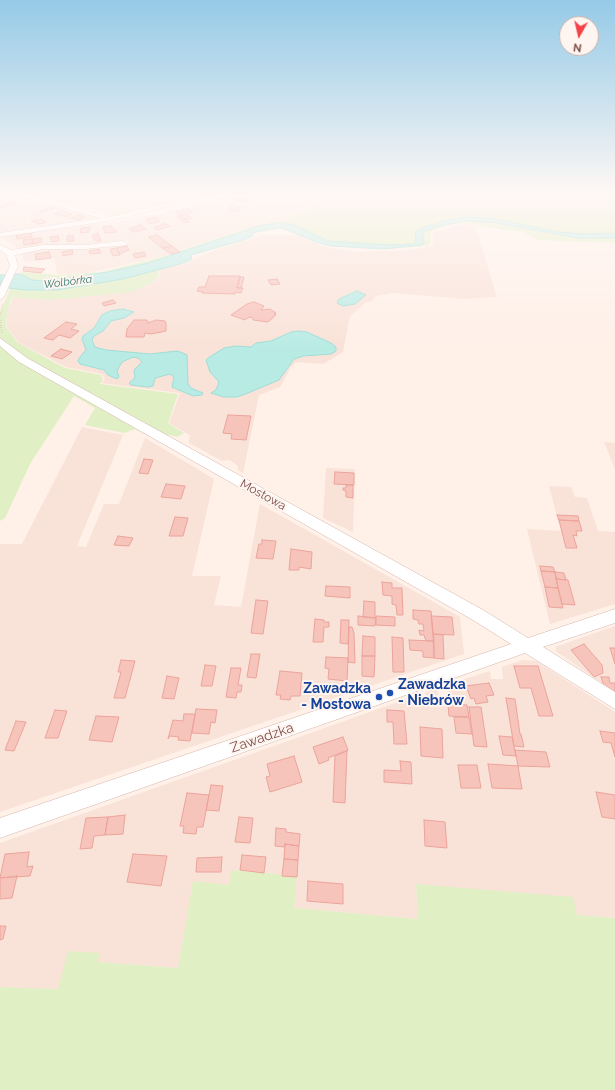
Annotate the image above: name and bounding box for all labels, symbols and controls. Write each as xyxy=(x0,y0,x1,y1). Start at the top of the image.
north arrow xyxy=(559,16,599,56)
text: N xyxy=(572,40,582,54)
water label: Wolbórka xyxy=(43,272,93,292)
street label: Mostowa xyxy=(237,477,289,513)
place label: Zawadzka - Niebrów xyxy=(398,677,466,710)
place label: Zawadzka - Mostowa xyxy=(301,681,371,714)
marker: Zawadzka - Niebrów xyxy=(385,688,395,698)
marker: Zawadzka - Mostowa xyxy=(374,692,384,702)
street label: Zawadzka xyxy=(228,719,296,757)

